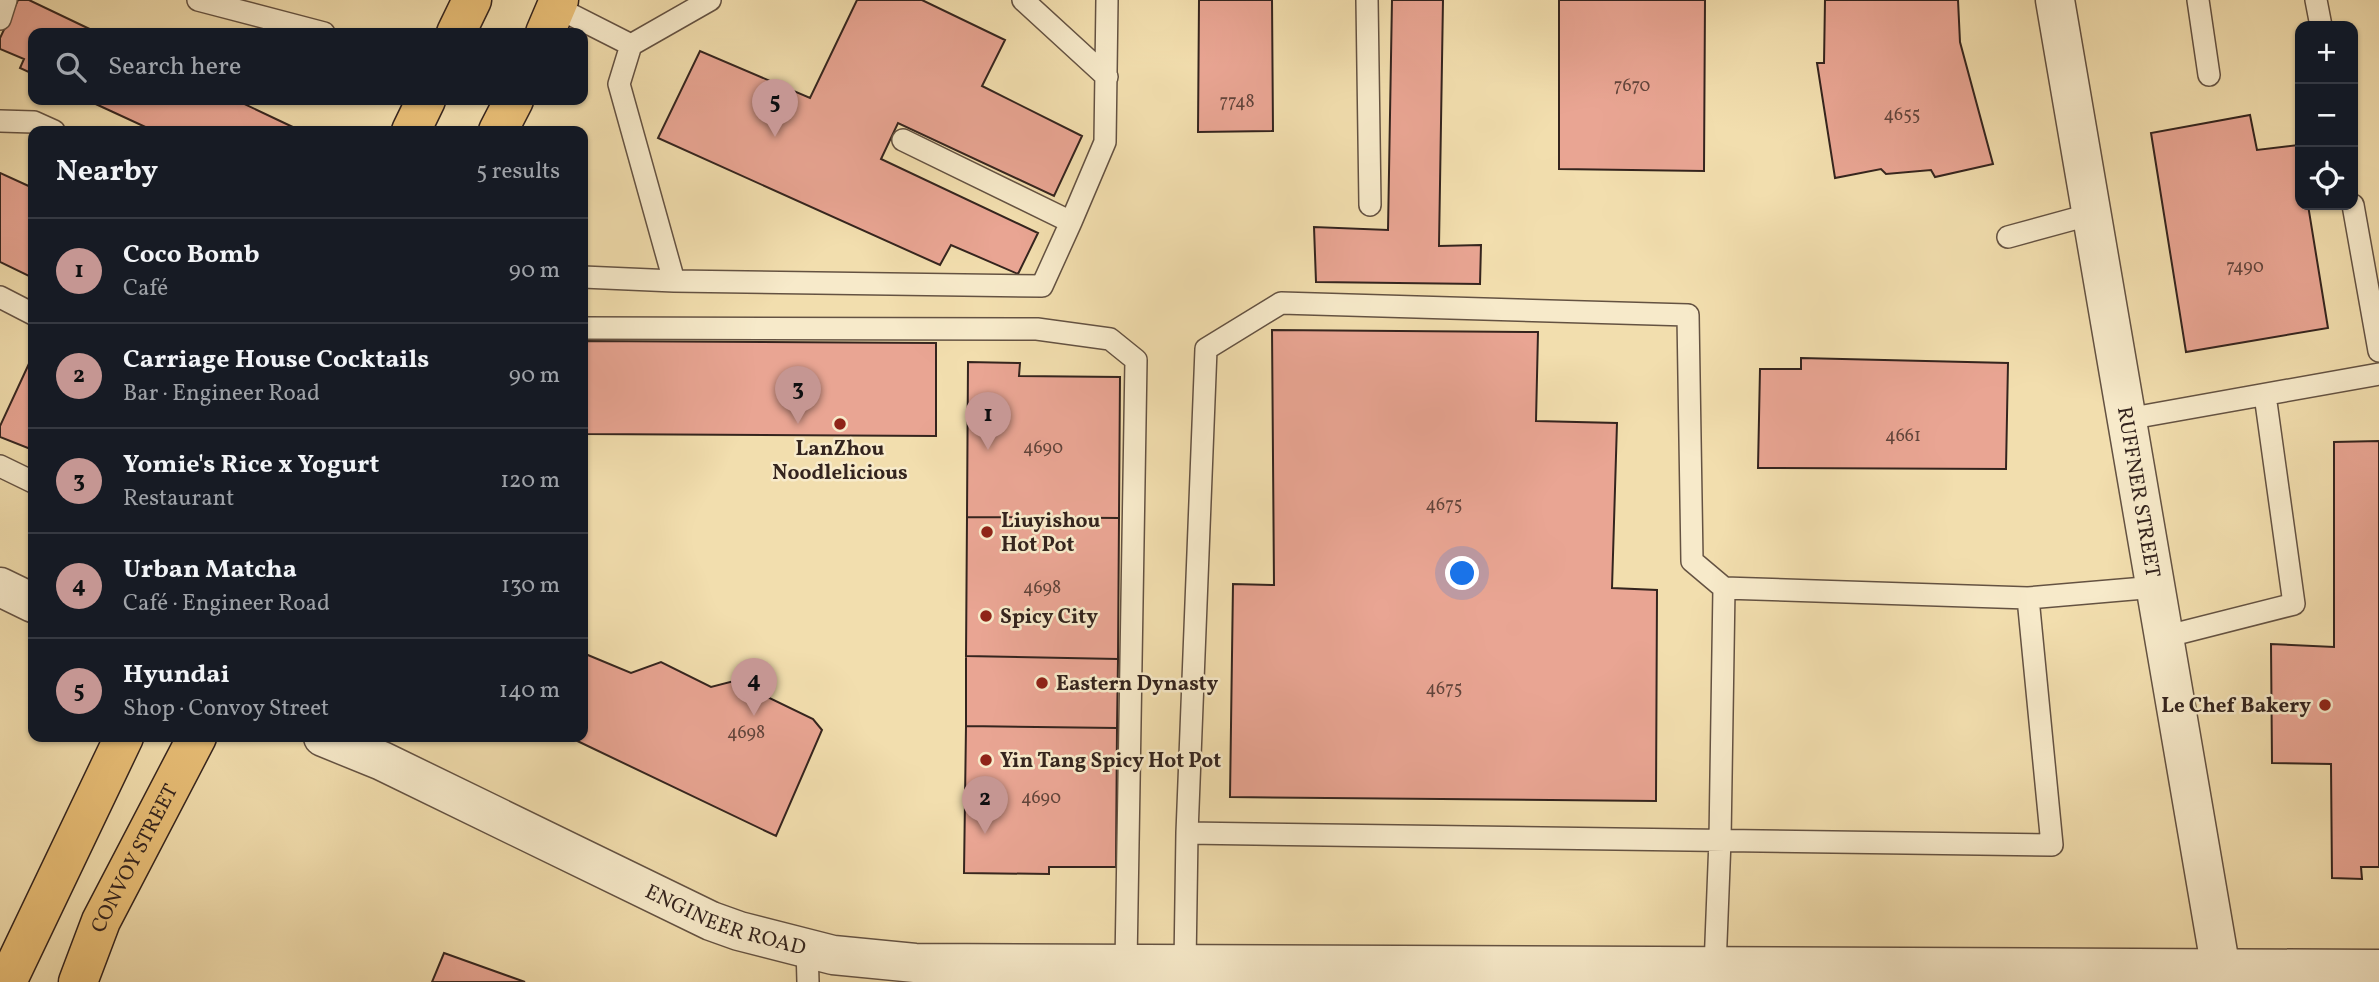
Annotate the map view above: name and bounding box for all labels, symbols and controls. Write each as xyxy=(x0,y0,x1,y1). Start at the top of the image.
map controls xyxy=(2295,21,2358,210)
button: + xyxy=(2295,21,2358,84)
search box xyxy=(28,28,588,105)
icon: search xyxy=(52,48,90,86)
text: Search here xyxy=(108,49,241,85)
house number: 7670 xyxy=(1614,74,1651,99)
pin: 5 xyxy=(752,79,798,137)
button: − xyxy=(2295,84,2358,147)
house number: 7748 xyxy=(1219,90,1255,115)
house number: 4655 xyxy=(1884,103,1921,128)
button: locate xyxy=(2295,147,2358,210)
text: Nearby xyxy=(56,151,158,193)
text: 5 results xyxy=(476,156,560,188)
text: Coco Bomb xyxy=(123,237,260,273)
text: 1 xyxy=(74,255,84,287)
text: 90 m xyxy=(509,255,560,287)
house number: 7490 xyxy=(2226,255,2264,280)
text: Café xyxy=(123,273,168,305)
text: Carriage House Cocktails xyxy=(123,342,429,378)
text: 2 xyxy=(73,360,85,392)
text: 90 m xyxy=(509,360,560,392)
pin: 3 xyxy=(775,366,821,424)
text: Bar · Engineer Road xyxy=(123,378,320,410)
pin: 1 xyxy=(965,392,1011,450)
street label: RUFFNER STREET xyxy=(2109,404,2167,580)
marker: LanZhou Noodlelicious xyxy=(832,416,848,432)
house number: 4661 xyxy=(1885,424,1921,449)
place label: LanZhou Noodlelicious xyxy=(772,435,908,488)
house number: 4690 xyxy=(1023,436,1063,461)
text: Yomie's Rice x Yogurt xyxy=(123,447,379,483)
text: 3 xyxy=(73,465,85,497)
text: 120 m xyxy=(500,465,560,497)
text: Restaurant xyxy=(123,483,234,515)
house number: 4675 xyxy=(1425,493,1463,518)
place label: Liuyishou Hot Pot xyxy=(1001,507,1101,560)
marker: Liuyishou Hot Pot xyxy=(979,524,995,540)
text: Urban Matcha xyxy=(123,552,297,588)
your location xyxy=(1445,556,1479,590)
text: 4 xyxy=(72,570,86,602)
text: 130 m xyxy=(501,570,560,602)
house number: 4698 xyxy=(1023,576,1061,601)
text: Café · Engineer Road xyxy=(123,588,330,620)
place label: Spicy City xyxy=(1000,603,1098,632)
marker: Spicy City xyxy=(978,608,994,624)
text: Hyundai xyxy=(123,657,230,693)
pin: 4 xyxy=(731,658,777,716)
place label: Eastern Dynasty xyxy=(1056,670,1219,699)
text: 5 xyxy=(73,675,85,707)
text: 140 m xyxy=(499,675,560,707)
marker: Eastern Dynasty xyxy=(1034,675,1050,691)
house number: 4675 xyxy=(1425,677,1463,702)
place label: Le Chef Bakery xyxy=(2161,692,2311,721)
text: Shop · Convoy Street xyxy=(123,693,329,725)
marker: Le Chef Bakery xyxy=(2317,697,2333,713)
house number: 4698 xyxy=(727,721,765,746)
place label: Yin Tang Spicy Hot Pot xyxy=(1000,747,1221,776)
marker: Yin Tang Spicy Hot Pot xyxy=(978,752,994,768)
pin: 2 xyxy=(962,776,1008,834)
street label: CONVOY STREET xyxy=(85,780,186,937)
house number: 4690 xyxy=(1021,786,1061,811)
street label: ENGINEER ROAD xyxy=(640,878,809,963)

